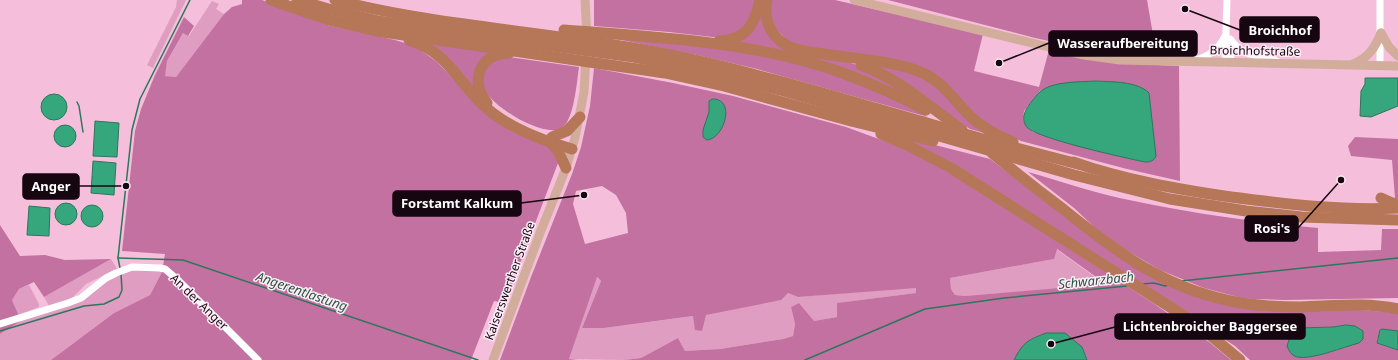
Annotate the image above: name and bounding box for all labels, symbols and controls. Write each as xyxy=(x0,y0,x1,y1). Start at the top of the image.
callout: Broichhof xyxy=(1240,17,1319,42)
text: Broichhof xyxy=(1249,21,1312,39)
callout: Wasseraufbereitung xyxy=(1049,31,1197,56)
text: Wasseraufbereitung xyxy=(1057,34,1189,52)
street label: Broichhofstraße xyxy=(1210,41,1301,60)
callout: Anger xyxy=(23,174,79,199)
text: Anger xyxy=(31,177,71,195)
callout: Forstamt Kalkum xyxy=(393,191,521,216)
text: Forstamt Kalkum xyxy=(401,194,513,212)
callout: Rosi's xyxy=(1245,216,1298,241)
street label: Kaiserswerther Straße xyxy=(480,219,539,342)
text: Rosi's xyxy=(1254,219,1290,237)
water label: Angerentlastung xyxy=(253,267,350,315)
water label: Schwarzbach xyxy=(1057,267,1135,293)
street label: An der Anger xyxy=(167,270,232,334)
callout: Lichtenbroicher Baggersee xyxy=(1115,314,1305,339)
text: Lichtenbroicher Baggersee xyxy=(1123,317,1298,335)

